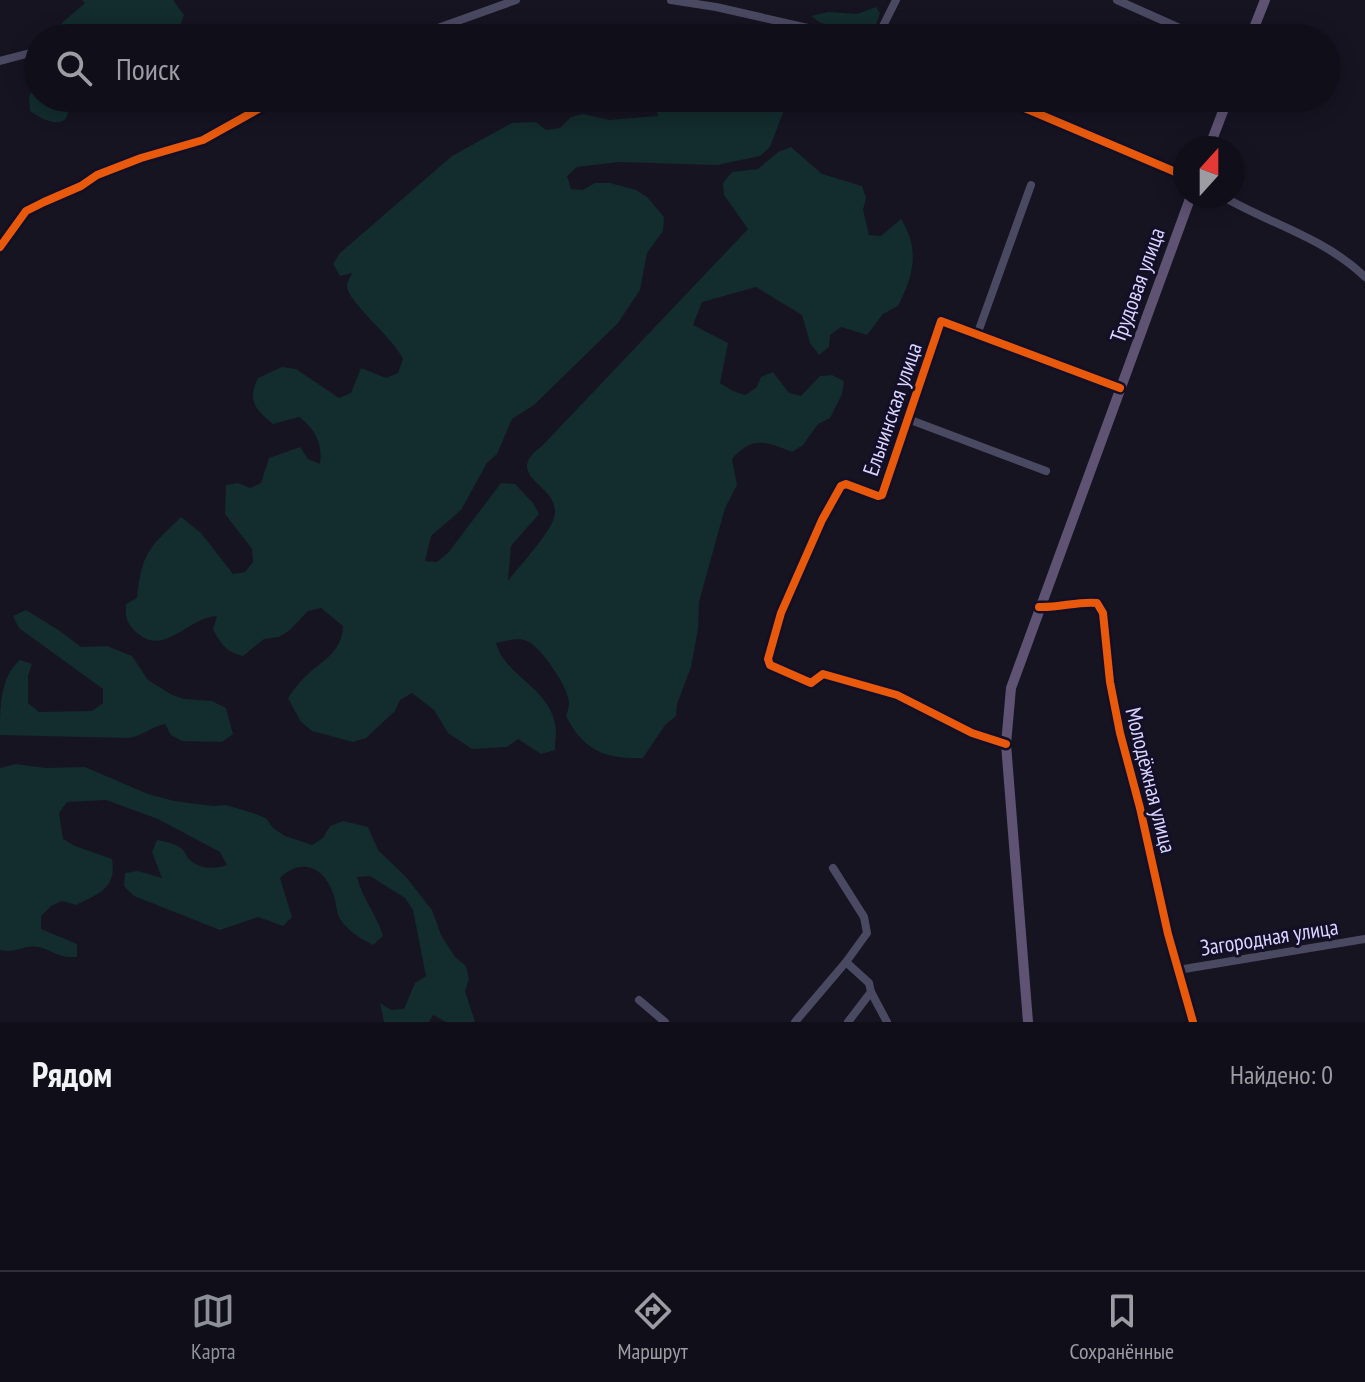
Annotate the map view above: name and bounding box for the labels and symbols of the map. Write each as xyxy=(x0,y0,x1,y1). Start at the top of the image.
north arrow xyxy=(1173,136,1245,208)
street label: Трудовая улица xyxy=(1103,224,1171,346)
street label: Ельнинская улица xyxy=(856,339,928,479)
street label: Молодёжная улица xyxy=(1119,704,1183,856)
street label: Загородная улица xyxy=(1198,912,1340,962)

